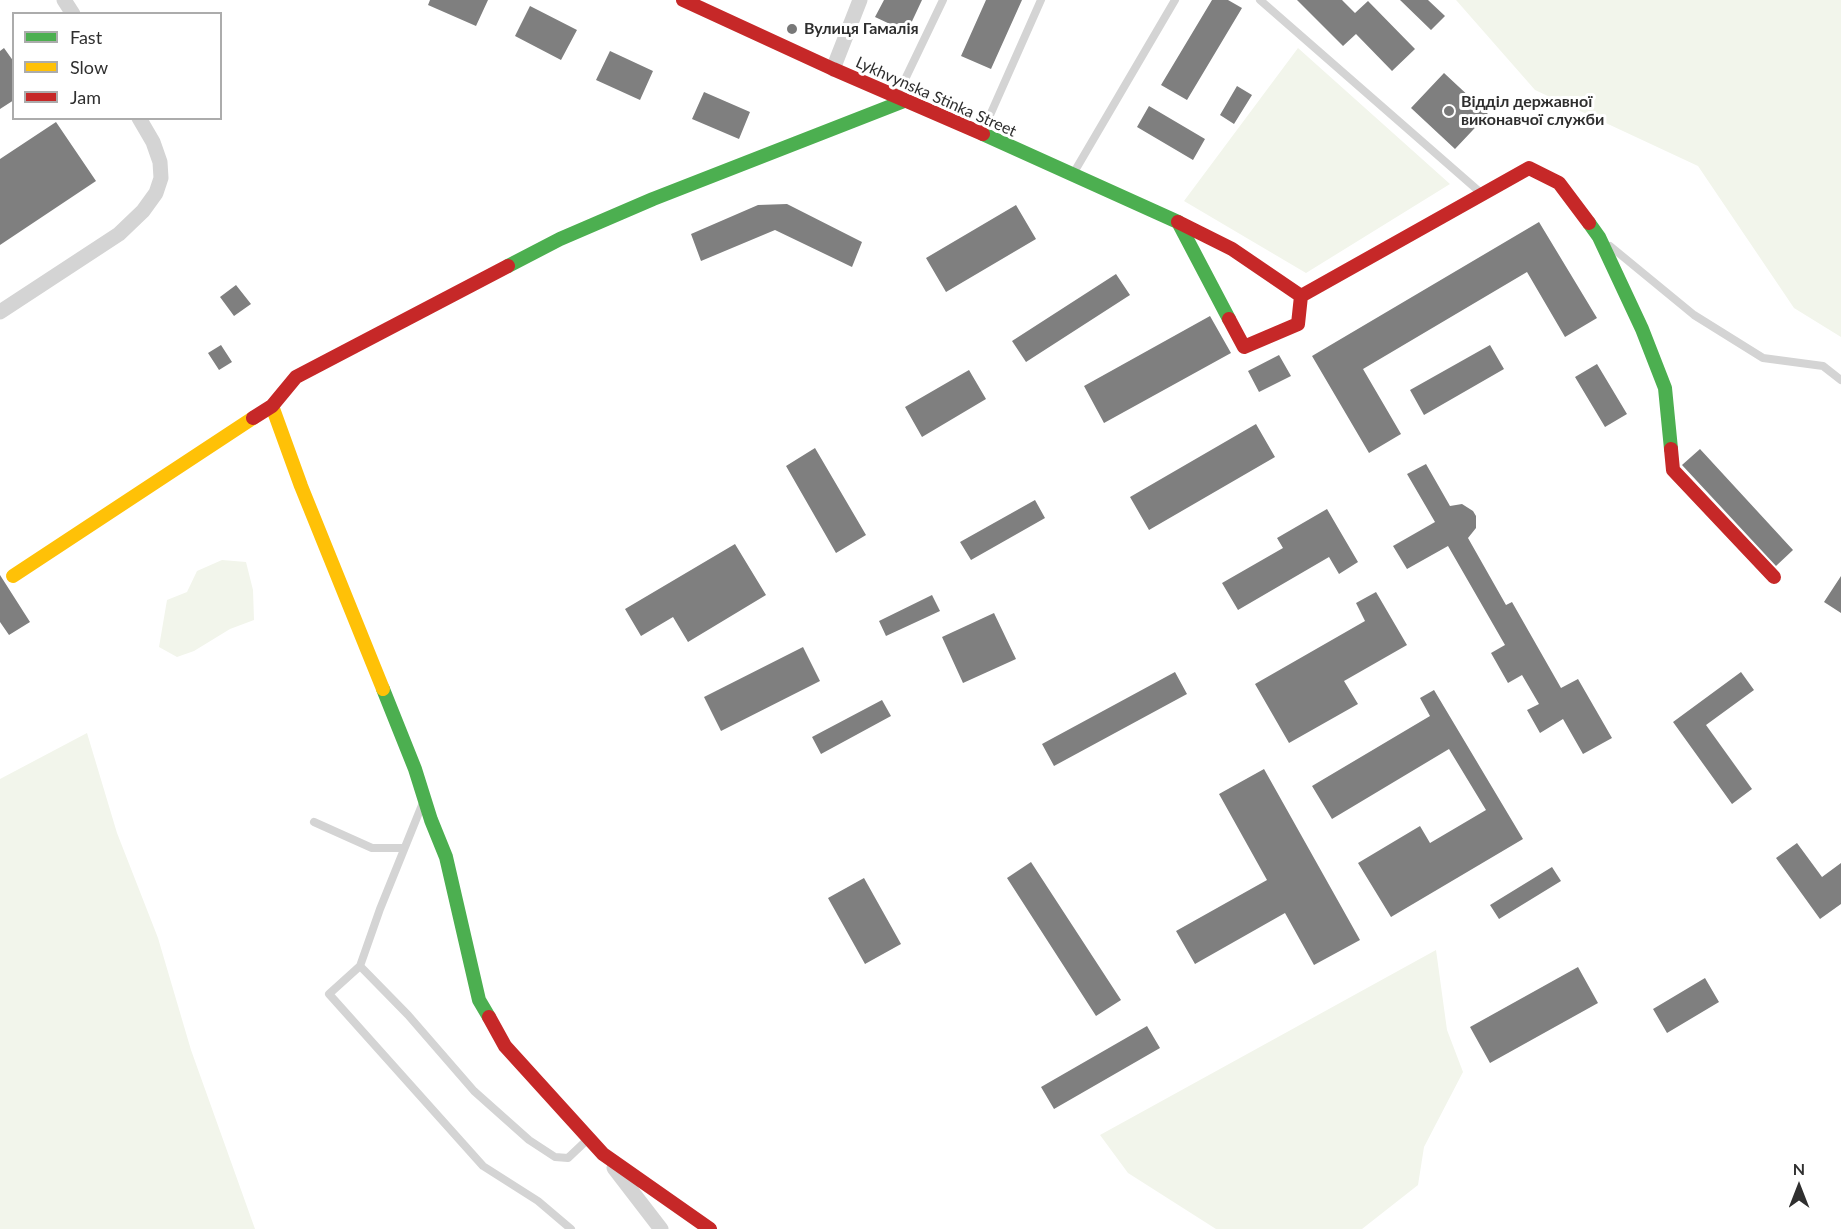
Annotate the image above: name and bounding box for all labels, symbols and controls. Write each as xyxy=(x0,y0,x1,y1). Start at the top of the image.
legend xyxy=(12,12,222,120)
place label: Вулиця Гамалія xyxy=(804,19,919,39)
marker: Вулиця Гамалія xyxy=(785,22,799,36)
text: Fast xyxy=(70,26,102,48)
street label: Lykhvynska Stinka Street xyxy=(853,53,1019,141)
text: Slow xyxy=(70,56,108,78)
text: Jam xyxy=(70,86,101,108)
place label: Відділ державної виконавчої служби xyxy=(1461,92,1604,130)
marker: Відділ державної виконавчої служби xyxy=(1442,104,1456,118)
north arrow xyxy=(1769,1157,1829,1217)
text: N xyxy=(1793,1159,1805,1178)

